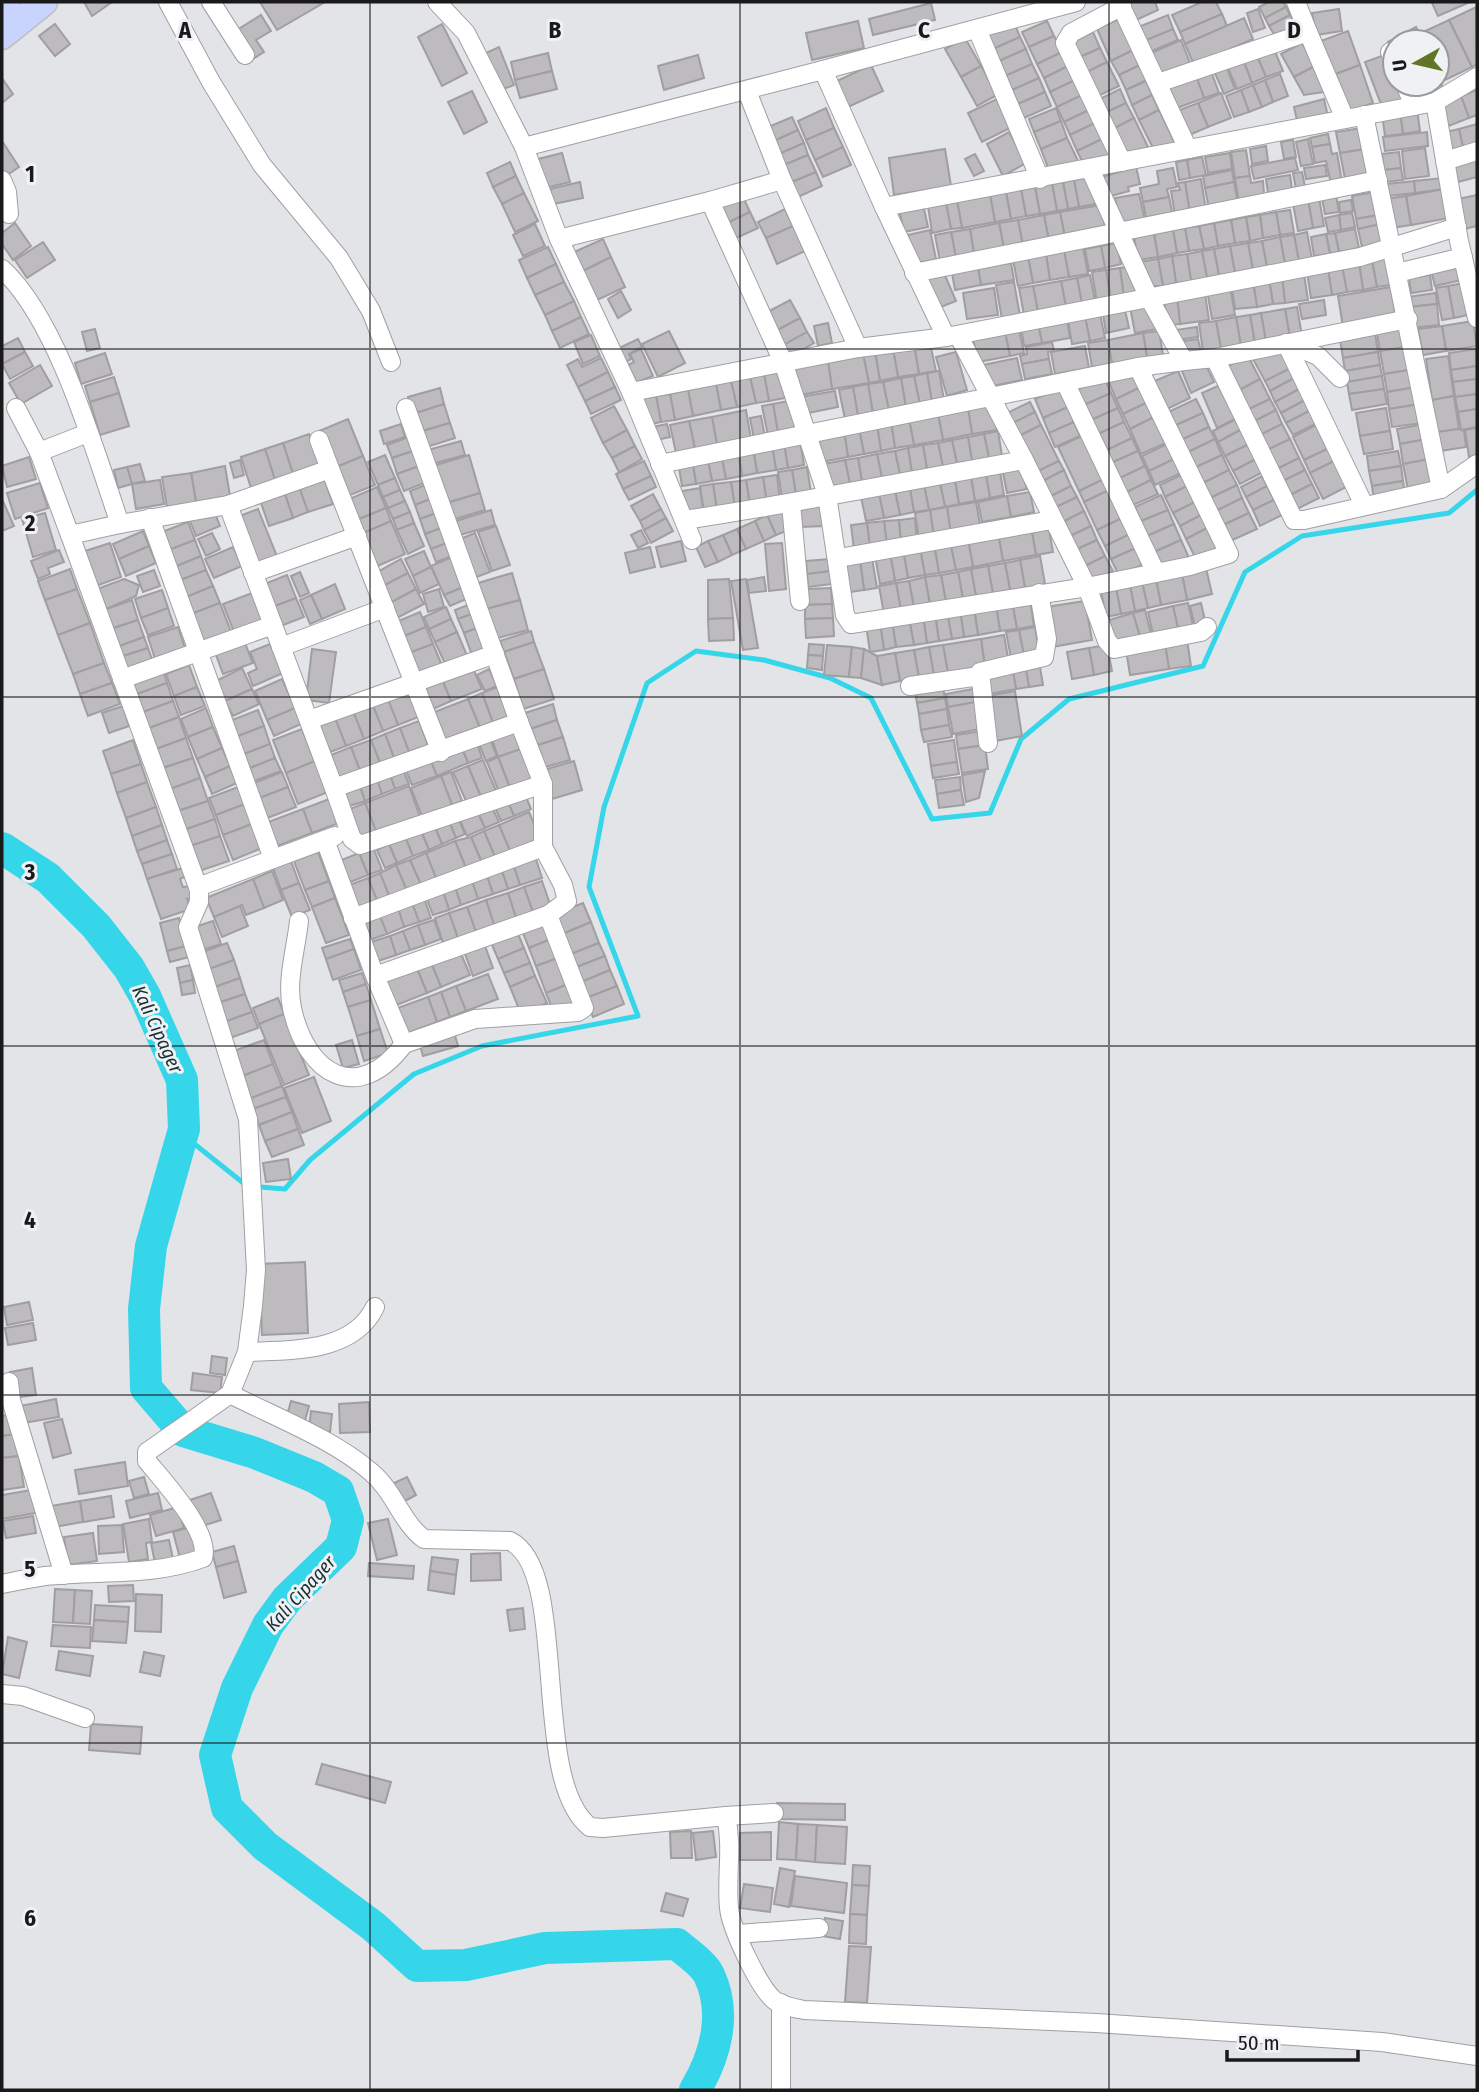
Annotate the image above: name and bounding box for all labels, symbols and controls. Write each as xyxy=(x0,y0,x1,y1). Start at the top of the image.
text: A xyxy=(178,16,192,44)
text: B xyxy=(549,16,562,44)
text: C xyxy=(918,16,930,44)
text: D xyxy=(1287,16,1301,44)
north arrow xyxy=(1381,28,1451,98)
text: U xyxy=(1387,58,1412,72)
text: 1 xyxy=(25,160,35,188)
text: 2 xyxy=(24,509,36,537)
text: 3 xyxy=(24,858,36,886)
water label: Kali Cipager xyxy=(127,982,188,1078)
text: 4 xyxy=(24,1206,36,1234)
water label: Kali Cipager xyxy=(260,1550,341,1636)
text: 5 xyxy=(24,1555,36,1583)
text: 6 xyxy=(24,1904,36,1932)
scale bar xyxy=(1227,2018,1358,2062)
text: 50 m xyxy=(1238,2030,1280,2056)

